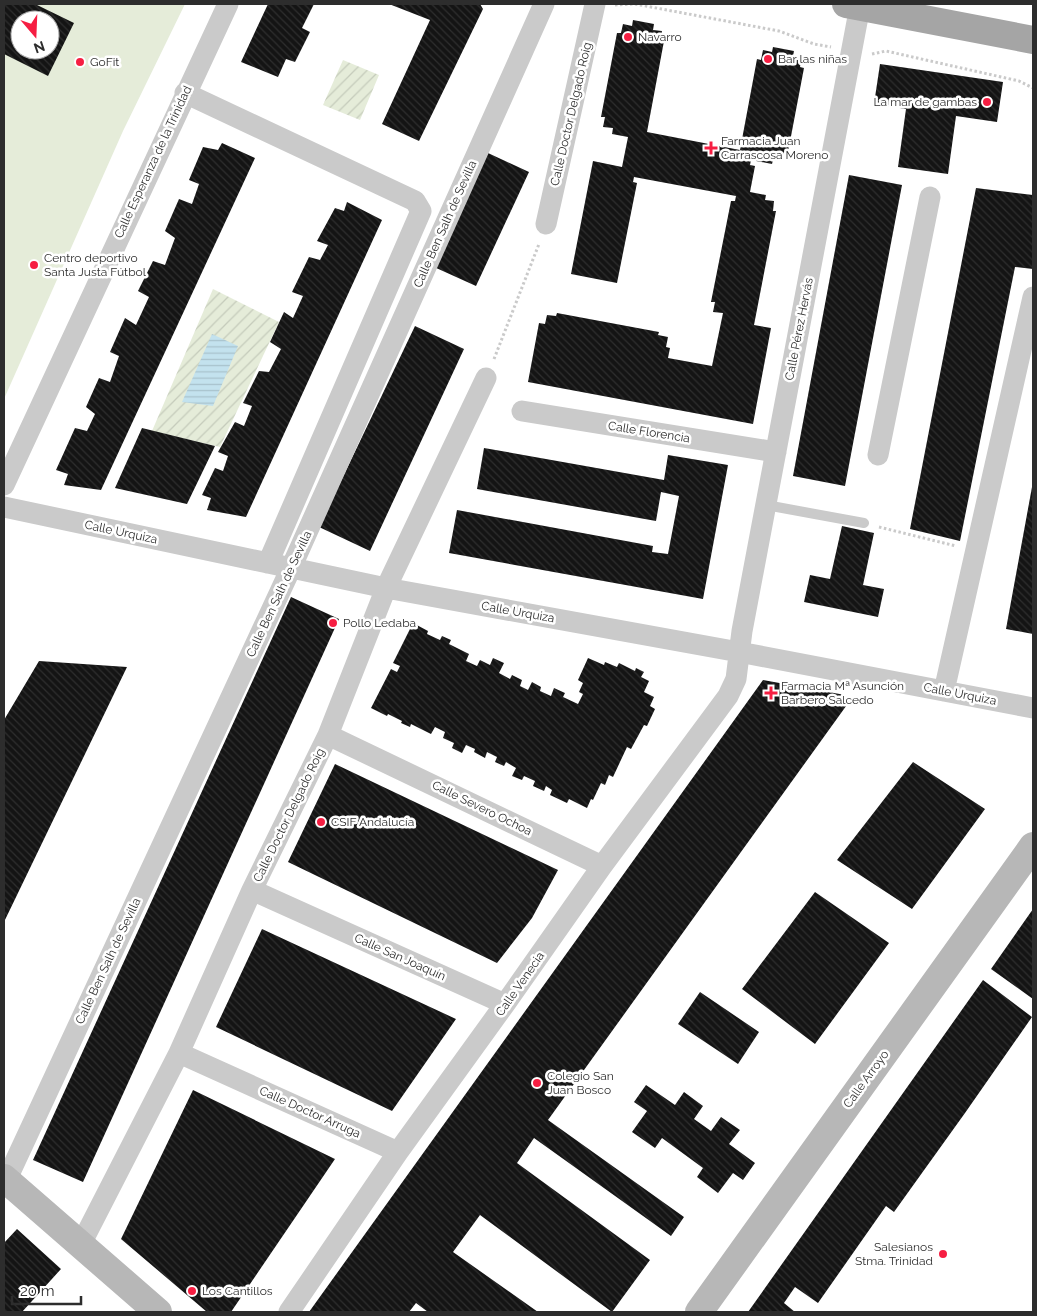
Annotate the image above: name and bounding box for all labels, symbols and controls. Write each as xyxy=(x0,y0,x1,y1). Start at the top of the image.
north arrow xyxy=(10,10,60,60)
place label: Navarro xyxy=(638,30,682,44)
marker: Navarro xyxy=(622,31,634,43)
text: N xyxy=(32,38,47,57)
street label: Calle Doctor Delgado Roig xyxy=(548,41,594,187)
place label: Bar las niñas xyxy=(778,52,847,66)
marker: Bar las niñas xyxy=(762,53,774,65)
place label: GoFit xyxy=(90,55,119,69)
marker: GoFit xyxy=(74,56,86,68)
street label: Calle Esperanza de la Trinidad xyxy=(111,84,195,240)
place label: La mar de gambas xyxy=(874,95,977,109)
marker: La mar de gambas xyxy=(981,96,993,108)
place label: Farmacia Juan Carrascosa Moreno xyxy=(721,134,828,162)
marker: Farmacia Juan Carrascosa Moreno xyxy=(705,142,717,154)
street label: Calle Ben Salh de Sevilla xyxy=(411,158,479,290)
place label: Centro deportivo Santa Justa Fútbol xyxy=(44,251,147,279)
marker: Centro deportivo Santa Justa Fútbol xyxy=(28,259,40,271)
street label: Calle Pérez Hervás xyxy=(782,276,816,382)
street label: Calle Florencia xyxy=(607,419,691,445)
street label: Calle Urquiza xyxy=(83,517,159,547)
street label: Calle Ben Salh de Sevilla xyxy=(244,529,314,659)
street label: Calle Urquiza xyxy=(480,599,556,625)
place label: Pollo Ledaba xyxy=(343,616,416,630)
marker: Pollo Ledaba xyxy=(327,617,339,629)
place label: Farmacia Mª Asunción Barbero Salcedo xyxy=(781,679,904,707)
street label: Calle Urquiza xyxy=(922,680,998,708)
marker: Farmacia Mª Asunción Barbero Salcedo xyxy=(765,687,777,699)
street label: Calle Doctor Delgado Roig xyxy=(250,746,328,884)
street label: Calle Severo Ochoa xyxy=(430,778,534,838)
place label: CSIF Andalucía xyxy=(331,815,414,829)
marker: CSIF Andalucía xyxy=(315,816,327,828)
street label: Calle Ben Salh de Sevilla xyxy=(73,896,143,1026)
street label: Calle San Joaquín xyxy=(352,931,448,983)
street label: Calle Venecia xyxy=(493,949,547,1019)
street label: Calle Arroyo xyxy=(840,1047,892,1111)
place label: Colegio San Juan Bosco xyxy=(547,1069,614,1097)
marker: Colegio San Juan Bosco xyxy=(531,1077,543,1089)
street label: Calle Doctor Arruga xyxy=(257,1083,363,1141)
place label: Salesianos Stma. Trinidad xyxy=(855,1240,933,1268)
marker: Salesianos Stma. Trinidad xyxy=(937,1248,949,1260)
scale bar xyxy=(12,1274,81,1306)
text: 20 m xyxy=(20,1282,55,1300)
place label: Los Cantillos xyxy=(202,1284,273,1298)
marker: Los Cantillos xyxy=(186,1285,198,1297)

